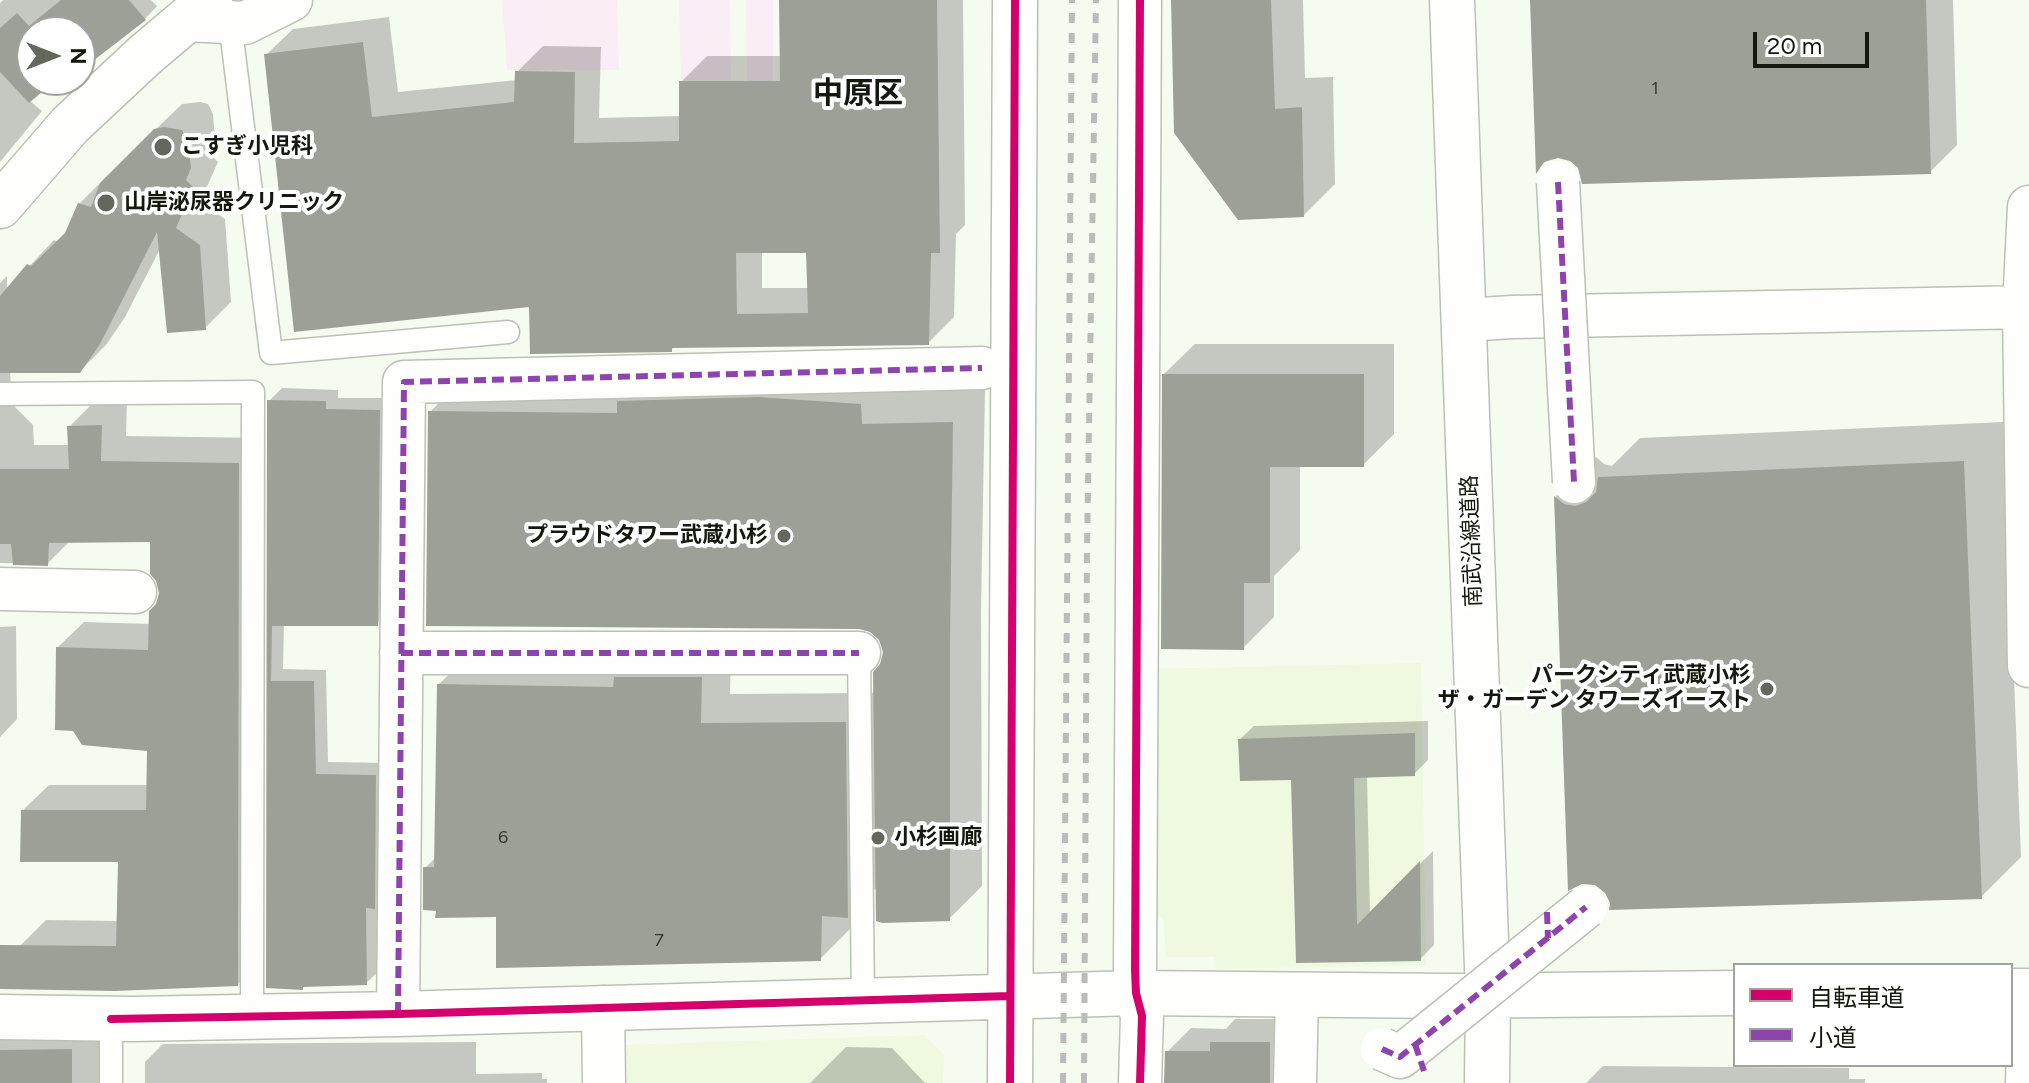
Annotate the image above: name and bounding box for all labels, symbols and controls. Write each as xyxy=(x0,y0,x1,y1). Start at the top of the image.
north arrow xyxy=(16,16,96,96)
scale bar xyxy=(1757,16,1873,66)
text: 20 m xyxy=(1767,31,1822,60)
text: N xyxy=(65,47,92,65)
district label: 中原区 xyxy=(813,76,903,112)
house number: 1 xyxy=(1651,78,1659,100)
place label: こすぎ小児科 xyxy=(181,134,313,160)
marker: こすぎ小児科 xyxy=(152,136,174,158)
place label: 山岸泌尿器クリニック xyxy=(124,190,344,216)
marker: 山岸泌尿器クリニック xyxy=(95,192,117,214)
street label: 南武沿線道路 xyxy=(1457,475,1487,607)
place label: プラウドタワー武蔵小杉 xyxy=(526,523,768,549)
marker: プラウドタワー武蔵小杉 xyxy=(775,527,793,545)
place label: パークシティ武蔵小杉 ザ・ガーデン タワーズイースト xyxy=(1438,663,1751,714)
marker: パークシティ武蔵小杉 ザ・ガーデン タワーズイースト xyxy=(1758,680,1776,698)
place label: 小杉画廊 xyxy=(894,825,982,851)
house number: 6 xyxy=(498,827,508,849)
marker: 小杉画廊 xyxy=(869,829,887,847)
house number: 7 xyxy=(654,930,664,952)
legend xyxy=(1733,963,2013,1067)
text: 自転車道 xyxy=(1809,983,1905,1012)
text: 小道 xyxy=(1809,1023,1857,1052)

